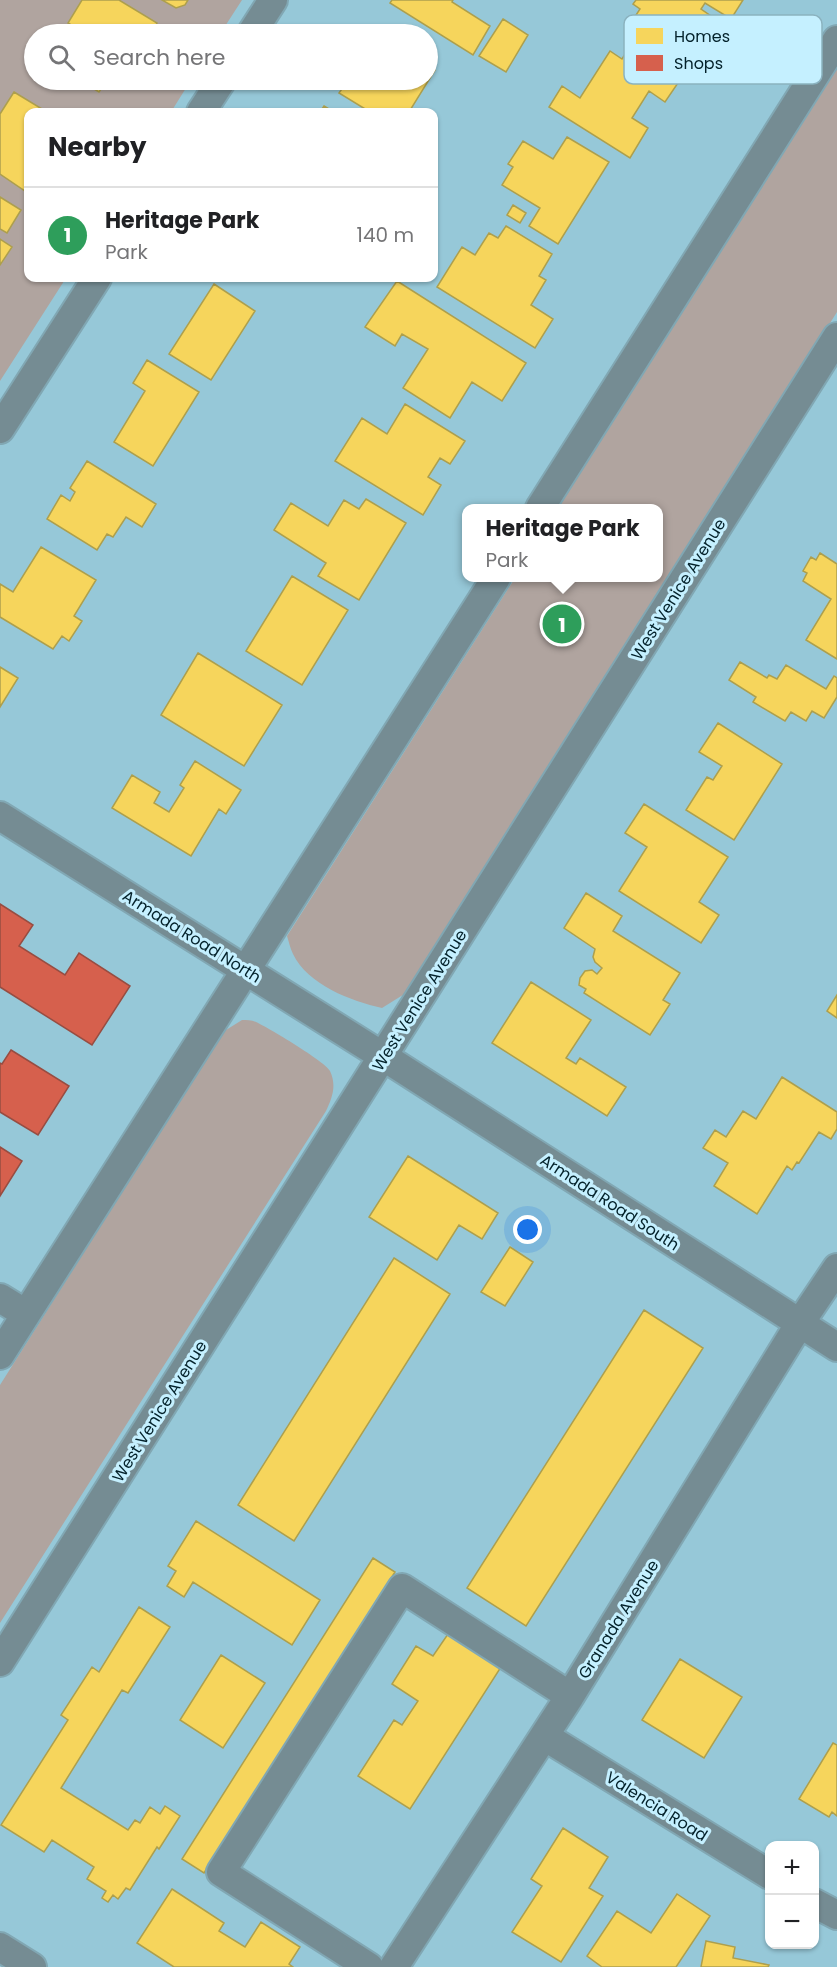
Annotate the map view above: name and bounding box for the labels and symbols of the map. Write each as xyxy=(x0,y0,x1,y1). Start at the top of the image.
legend xyxy=(624,15,822,84)
text: Homes xyxy=(674,25,730,48)
text: Shops xyxy=(674,52,723,75)
street label: West Venice Avenue xyxy=(626,514,731,664)
pin: 1 xyxy=(542,602,582,646)
street label: Armada Road North xyxy=(118,884,265,988)
street label: West Venice Avenue xyxy=(367,925,472,1075)
street label: Armada Road South xyxy=(536,1149,684,1256)
your location xyxy=(513,1215,542,1244)
street label: West Venice Avenue xyxy=(107,1336,212,1486)
street label: Granada Avenue xyxy=(573,1555,664,1683)
street label: Valencia Road xyxy=(601,1766,712,1847)

